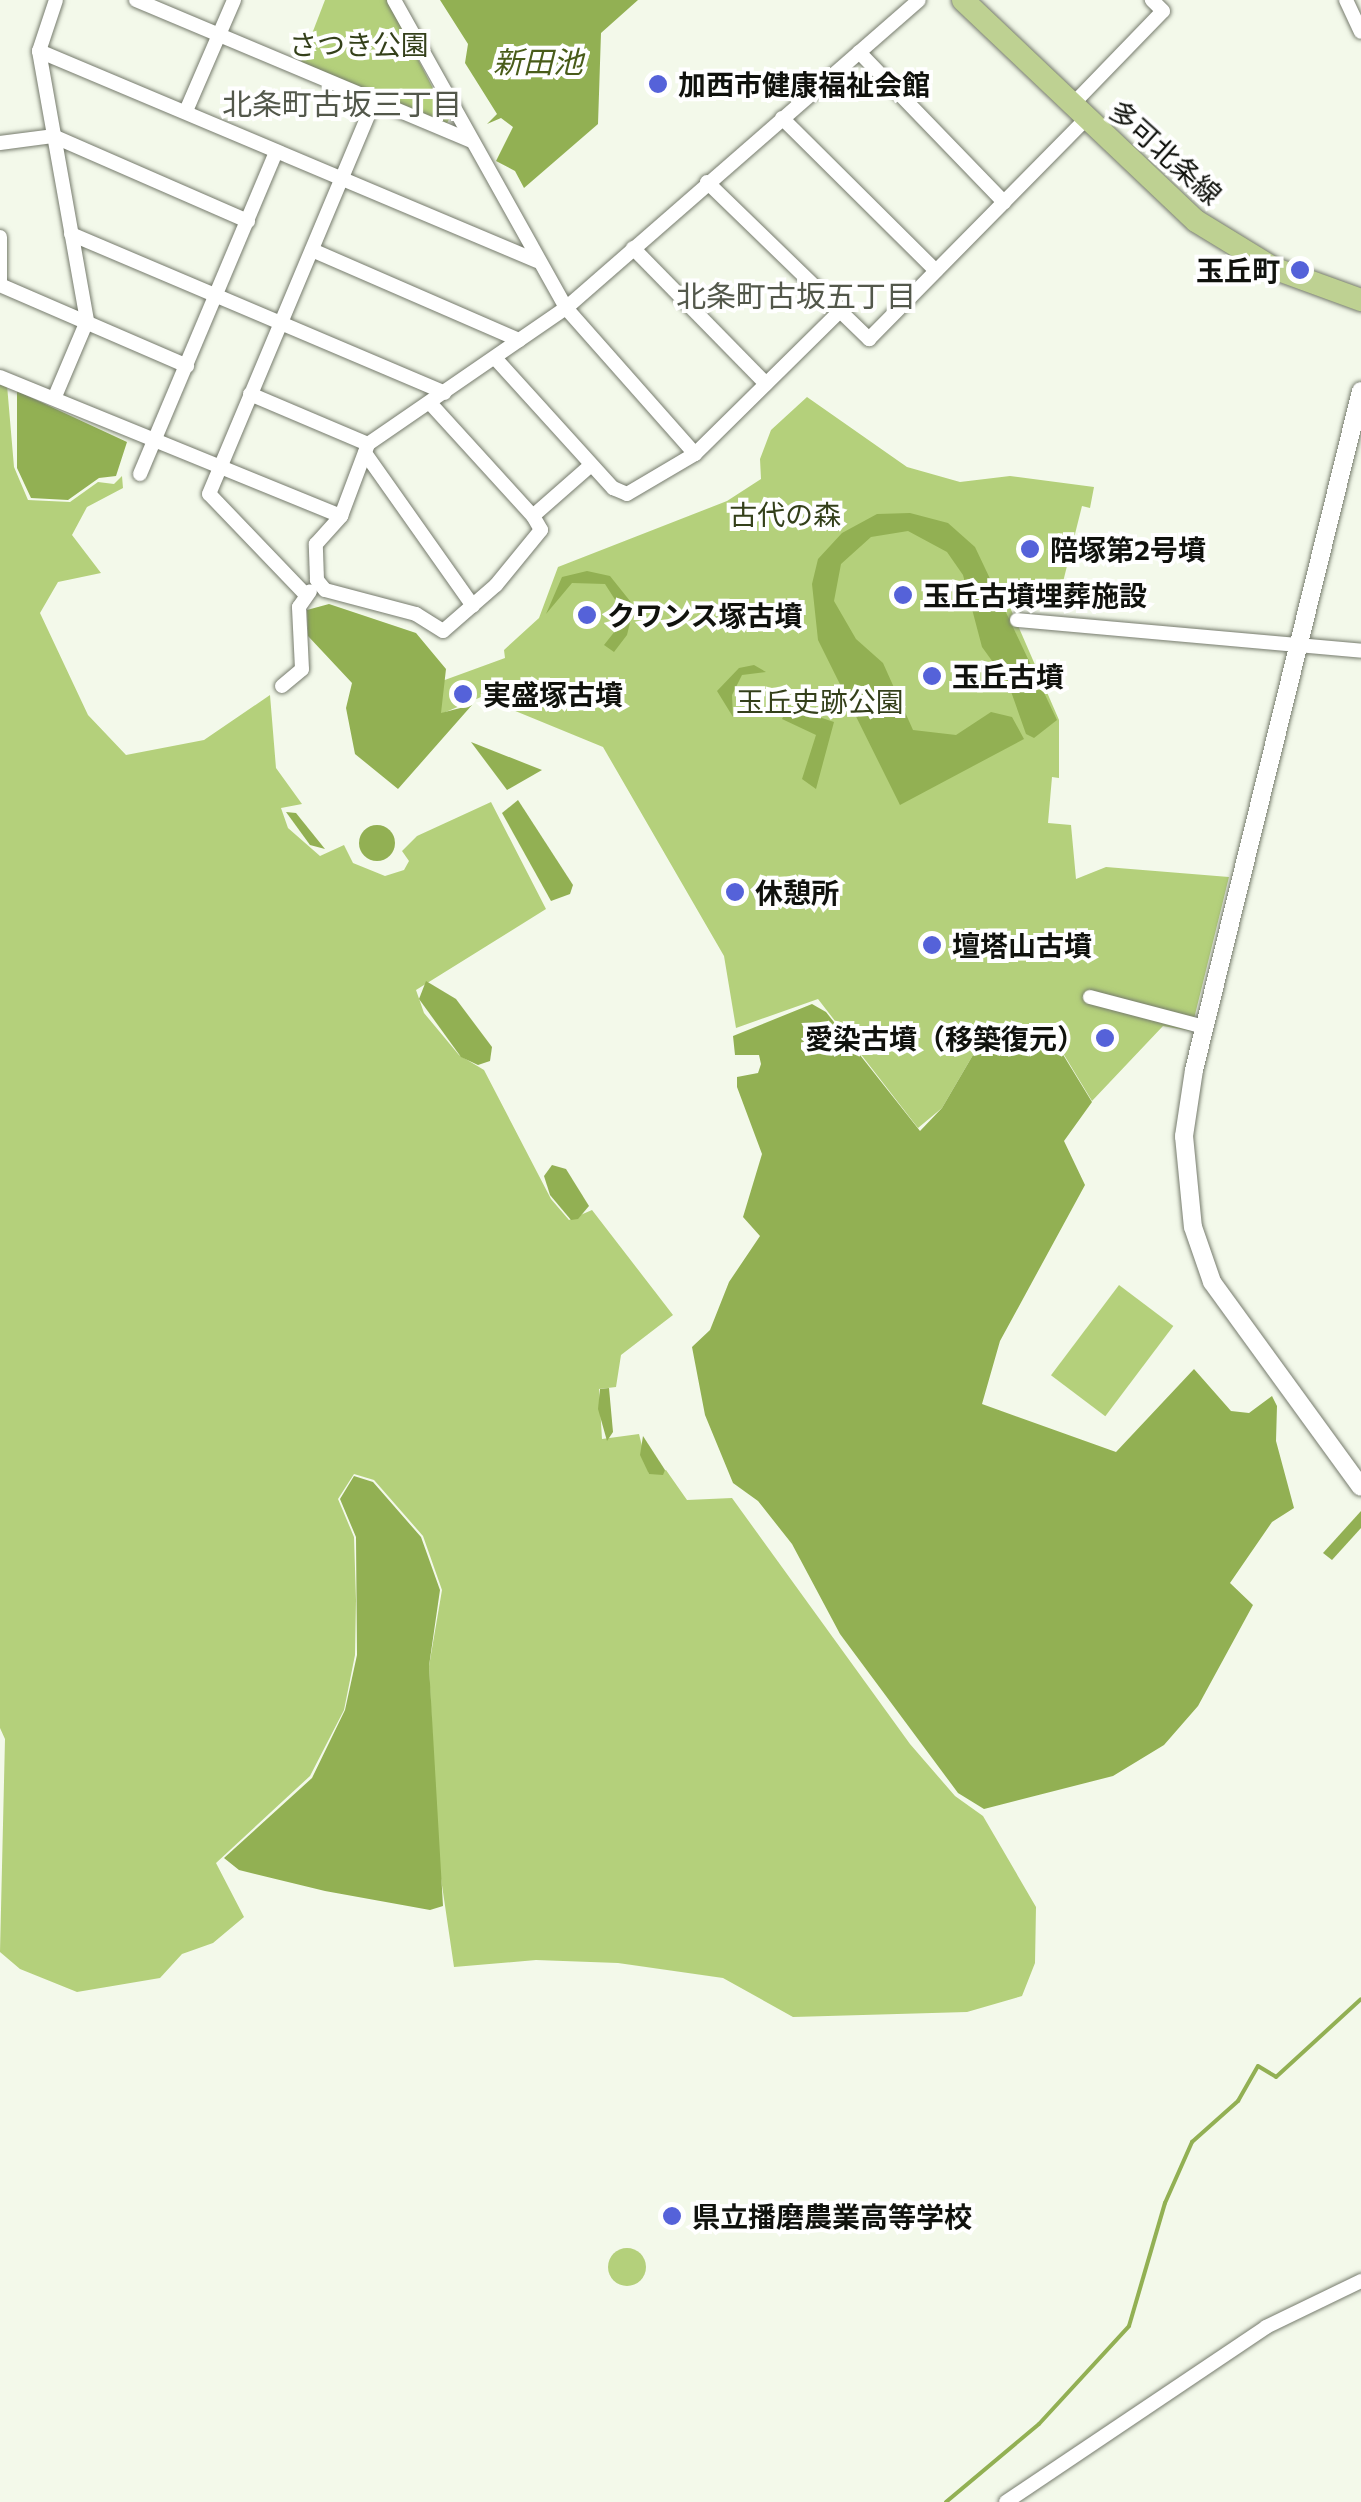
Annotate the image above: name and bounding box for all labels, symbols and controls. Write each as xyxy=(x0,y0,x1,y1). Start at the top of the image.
park label: さつき公園 xyxy=(289,27,429,61)
water label: 新田池 xyxy=(493,43,583,79)
place label: 加西市健康福祉会館 xyxy=(678,67,930,101)
marker: 加西市健康福祉会館 xyxy=(647,73,669,95)
district label: 北条町古坂三丁目 xyxy=(222,85,462,121)
street label: 多可北条線 xyxy=(1103,93,1229,211)
place label: 玉丘町 xyxy=(1196,253,1280,287)
marker: 玉丘町 xyxy=(1289,259,1311,281)
district label: 北条町古坂五丁目 xyxy=(676,277,916,313)
park label: 古代の森 xyxy=(729,497,841,531)
place label: 陪塚第2号墳 xyxy=(1050,532,1206,566)
marker: 陪塚第2号墳 xyxy=(1019,538,1041,560)
place label: 玉丘古墳埋葬施設 xyxy=(923,578,1147,612)
marker: 玉丘古墳埋葬施設 xyxy=(892,584,914,606)
place label: クワンス塚古墳 xyxy=(607,598,803,632)
marker: クワンス塚古墳 xyxy=(576,604,598,626)
place label: 玉丘古墳 xyxy=(952,659,1064,693)
marker: 玉丘古墳 xyxy=(921,665,943,687)
place label: 実盛塚古墳 xyxy=(483,677,623,711)
marker: 実盛塚古墳 xyxy=(452,683,474,705)
park label: 玉丘史跡公園 xyxy=(736,684,904,718)
place label: 休憩所 xyxy=(755,875,839,909)
marker: 休憩所 xyxy=(724,881,746,903)
place label: 壇塔山古墳 xyxy=(952,928,1092,962)
marker: 壇塔山古墳 xyxy=(921,934,943,956)
place label: 愛染古墳（移築復元） xyxy=(805,1021,1085,1055)
marker: 愛染古墳（移築復元） xyxy=(1094,1027,1116,1049)
place label: 県立播磨農業高等学校 xyxy=(692,2199,972,2233)
marker: 県立播磨農業高等学校 xyxy=(661,2205,683,2227)

